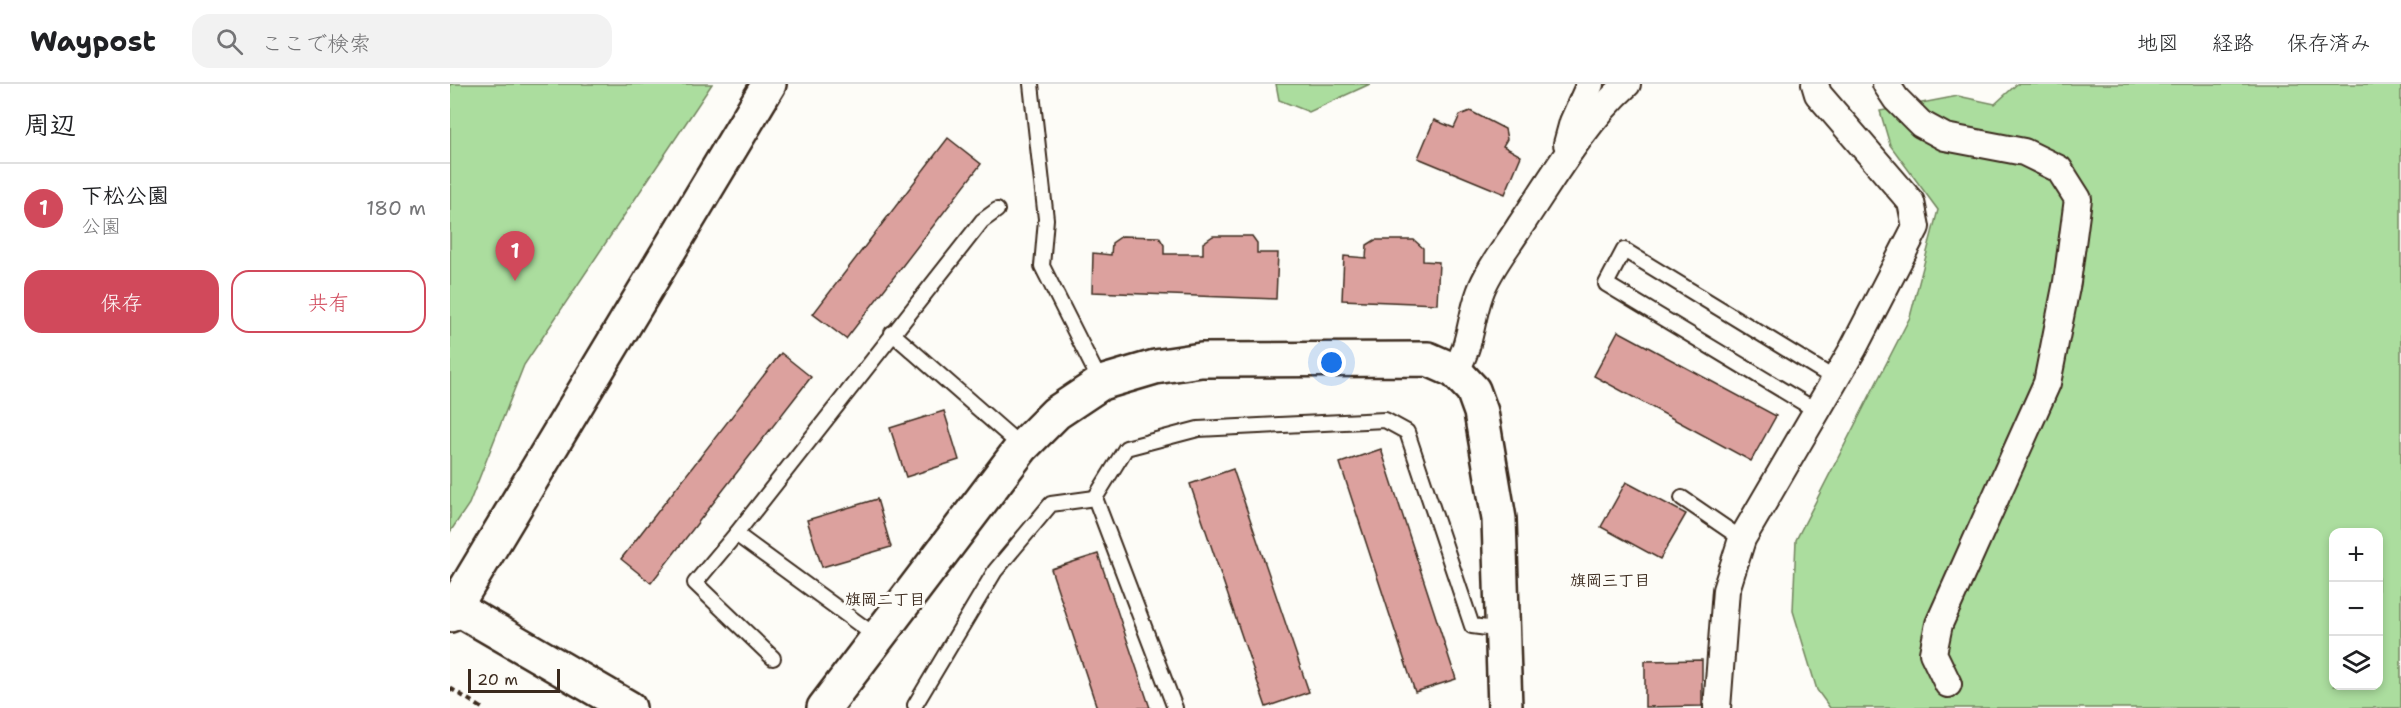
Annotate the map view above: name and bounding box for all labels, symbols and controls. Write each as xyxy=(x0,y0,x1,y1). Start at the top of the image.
search box xyxy=(192,14,612,68)
text: Waypost xyxy=(30,22,156,60)
icon: search xyxy=(213,25,246,58)
text: ここで検索 xyxy=(261,29,371,58)
text: 地図 xyxy=(2137,29,2179,57)
text: 経路 xyxy=(2212,29,2254,57)
text: 保存済み xyxy=(2287,29,2371,57)
text: 周辺 xyxy=(24,107,76,142)
text: 下松公園 xyxy=(81,181,169,210)
text: 1 xyxy=(39,195,48,221)
text: 180 m xyxy=(366,195,426,221)
text: 公園 xyxy=(81,213,121,239)
pin: 1 xyxy=(496,232,534,281)
button: 保存 xyxy=(24,270,219,333)
button: 共有 xyxy=(231,270,426,333)
your location xyxy=(1317,348,1346,377)
map controls xyxy=(2329,528,2383,690)
button: + xyxy=(2329,528,2383,582)
district label: 旗岡三丁目 xyxy=(1570,570,1650,591)
button: − xyxy=(2329,582,2383,636)
district label: 旗岡二丁目 xyxy=(845,589,925,610)
button: layers xyxy=(2329,636,2383,690)
scale bar xyxy=(468,666,560,694)
text: 20 m xyxy=(477,669,518,690)

